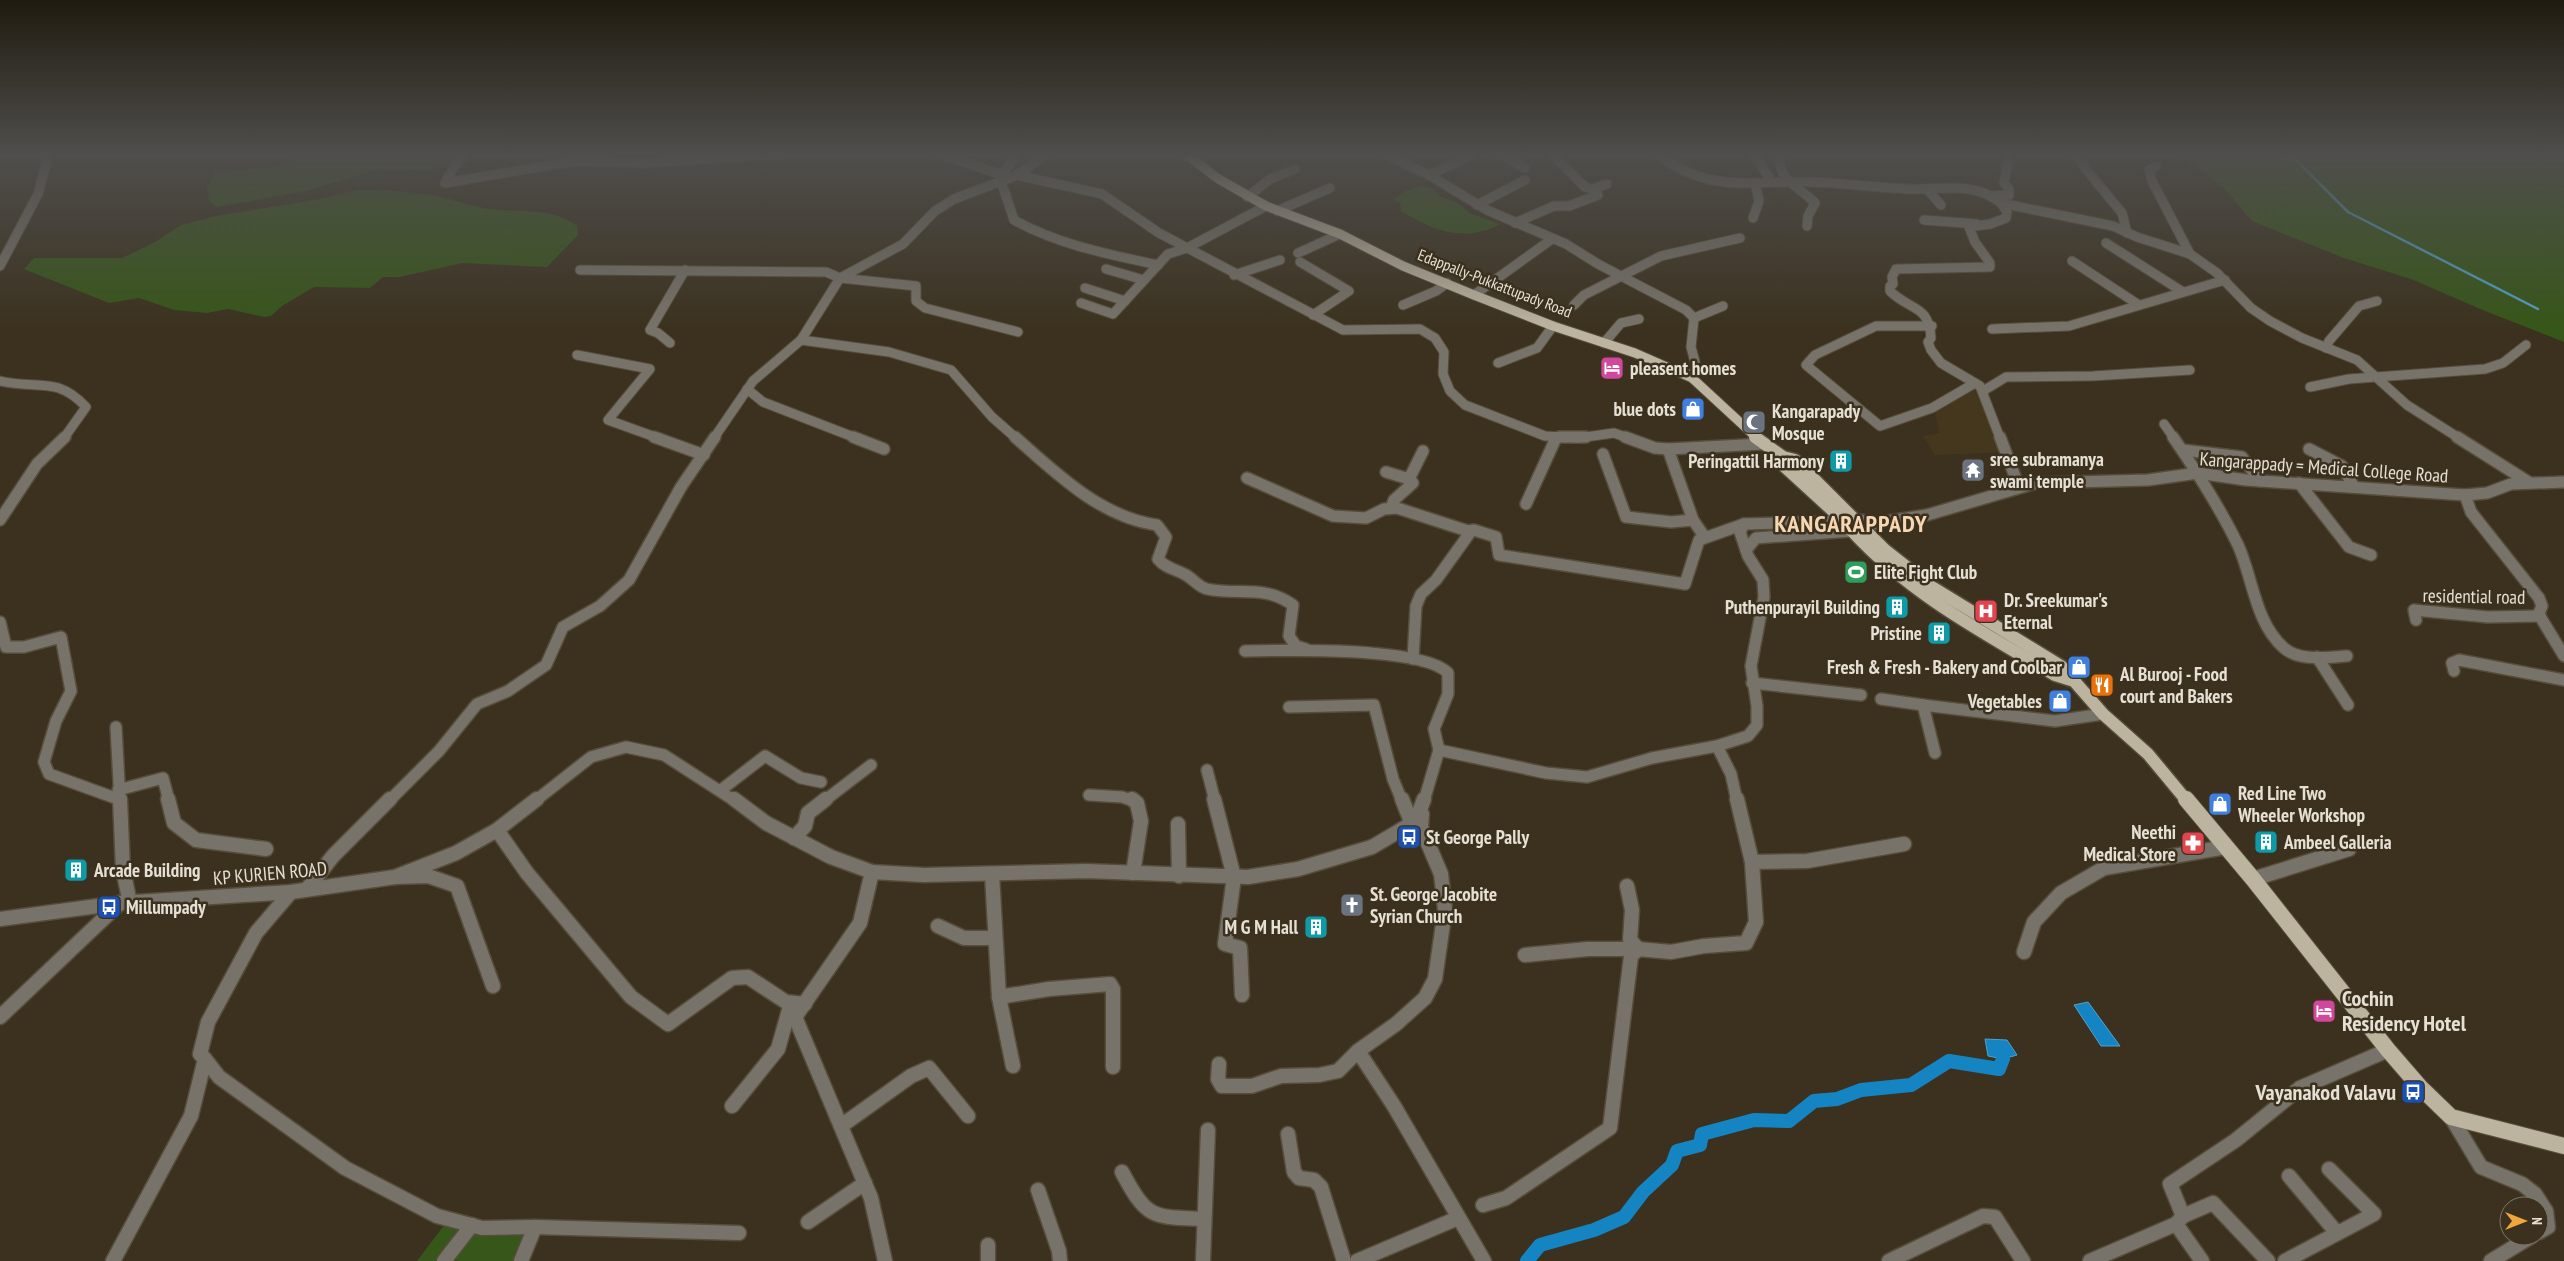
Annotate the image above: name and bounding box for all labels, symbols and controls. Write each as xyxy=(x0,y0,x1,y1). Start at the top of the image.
street label: Edappally-Pukkattupady Road xyxy=(1415,244,1575,322)
hotel icon: pleasent homes xyxy=(1599,355,1625,381)
place label: pleasent homes xyxy=(1630,356,1737,380)
shop icon: blue dots xyxy=(1680,396,1706,422)
place label: blue dots xyxy=(1613,397,1676,421)
place label: Kangarapady Mosque xyxy=(1772,399,1860,445)
mosque icon: Kangarapady Mosque xyxy=(1741,409,1767,435)
street label: Kangarappady = Medical College Road xyxy=(2199,446,2449,488)
place label: sree subramanya swami temple xyxy=(1990,447,2104,493)
building icon: Peringattil Harmony xyxy=(1828,448,1854,474)
place label: Peringattil Harmony xyxy=(1688,449,1824,473)
temple icon: sree subramanya swami temple xyxy=(1960,457,1986,483)
district label: KANGARAPPADY xyxy=(1774,508,1928,539)
sports icon: Elite Fight Club xyxy=(1843,559,1869,585)
place label: Elite Fight Club xyxy=(1874,560,1977,584)
street label: residential road xyxy=(2422,583,2526,609)
place label: Dr. Sreekumar's Eternal xyxy=(2004,588,2108,634)
building icon: Puthenpurayil Building xyxy=(1884,594,1910,620)
place label: Puthenpurayil Building xyxy=(1725,595,1880,619)
hospital icon: Dr. Sreekumar's Eternal xyxy=(1973,598,1999,624)
building icon: Pristine xyxy=(1926,620,1952,646)
place label: Pristine xyxy=(1870,621,1922,645)
shop icon: Fresh & Fresh - Bakery and Coolbar xyxy=(2066,654,2092,680)
place label: Fresh & Fresh - Bakery and Coolbar xyxy=(1827,655,2062,679)
place label: Al Burooj - Food court and Bakers xyxy=(2119,662,2233,708)
restaurant icon: Al Burooj - Food court and Bakers xyxy=(2089,672,2115,698)
shop icon: Vegetables xyxy=(2047,688,2073,714)
place label: Vegetables xyxy=(1967,689,2042,713)
place label: Red Line Two Wheeler Workshop xyxy=(2237,781,2365,827)
shop icon: Red Line Two Wheeler Workshop xyxy=(2207,791,2233,817)
place label: Neethi Medical Store xyxy=(2083,820,2176,866)
bus stop icon: St George Pally xyxy=(1396,824,1422,850)
place label: St George Pally xyxy=(1426,825,1529,849)
building icon: Ambeel Galleria xyxy=(2253,829,2279,855)
pharmacy icon: Neethi Medical Store xyxy=(2180,830,2206,856)
place label: Ambeel Galleria xyxy=(2283,830,2392,854)
street label: KP KURIEN ROAD xyxy=(212,856,328,890)
building icon: Arcade Building xyxy=(63,857,89,883)
place label: Arcade Building xyxy=(93,858,200,882)
place label: St. George Jacobite Syrian Church xyxy=(1370,882,1497,928)
church icon: St. George Jacobite Syrian Church xyxy=(1339,892,1365,918)
bus stop icon: Millumpady xyxy=(96,894,122,920)
place label: Millumpady xyxy=(126,895,206,919)
building icon: M G M Hall xyxy=(1303,914,1329,940)
place label: M G M Hall xyxy=(1225,915,1298,939)
place label: Cochin Residency Hotel xyxy=(2342,984,2467,1037)
hotel icon: Cochin Residency Hotel xyxy=(2311,998,2337,1024)
place label: Vayanakod Valavu xyxy=(2255,1078,2396,1106)
bus stop icon: Vayanakod Valavu xyxy=(2400,1079,2426,1105)
north arrow xyxy=(2499,1196,2549,1246)
text: N xyxy=(2528,1217,2546,1225)

